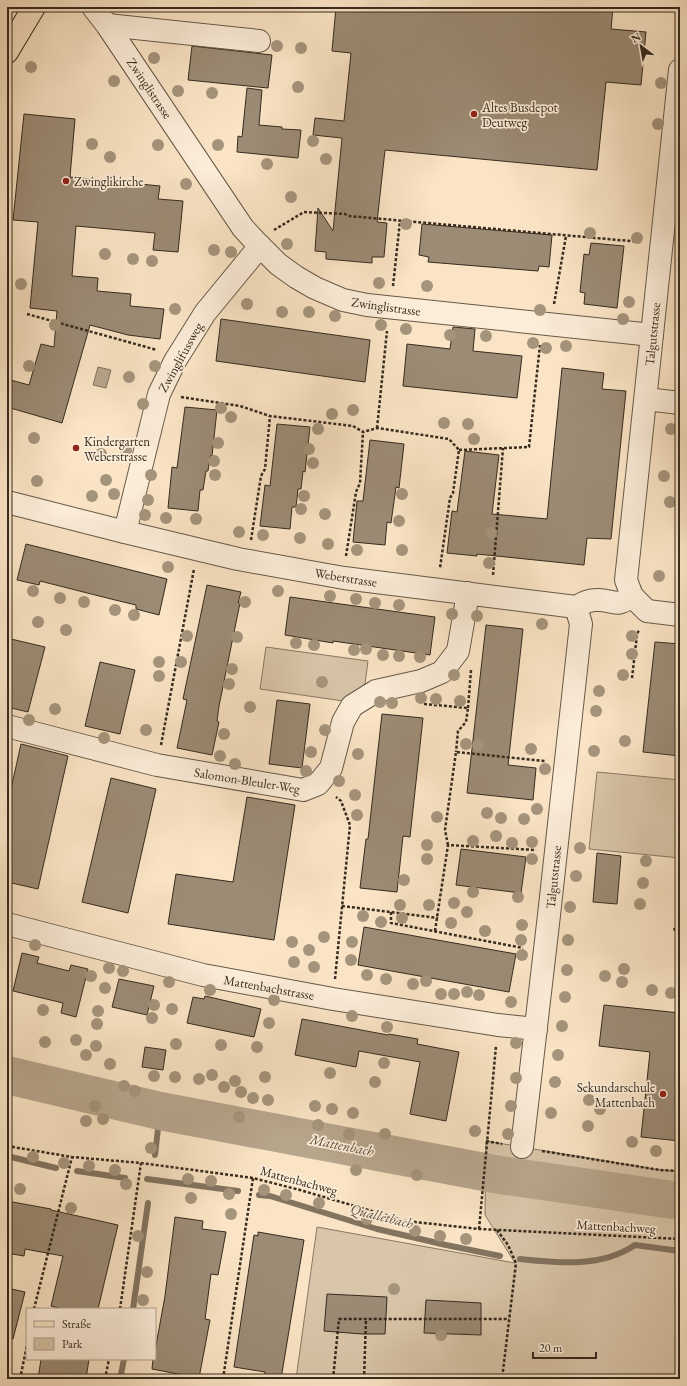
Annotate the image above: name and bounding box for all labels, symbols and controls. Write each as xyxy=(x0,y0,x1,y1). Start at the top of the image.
north arrow xyxy=(621,26,661,66)
text: N xyxy=(628,29,643,46)
street label: Zwinglistrasse xyxy=(123,54,176,122)
place label: Altes Busdepot Deutweg xyxy=(481,99,558,131)
marker: Altes Busdepot Deutweg xyxy=(469,109,479,119)
place label: Zwinglikirche xyxy=(74,173,143,190)
marker: Zwinglikirche xyxy=(61,176,71,186)
street label: Zwinglistrasse xyxy=(350,293,422,320)
street label: Talgutstrasse xyxy=(641,302,664,367)
street label: Zwinglifussweg xyxy=(154,319,207,395)
place label: Kindergarten Weberstrasse xyxy=(84,433,150,465)
marker: Kindergarten Weberstrasse xyxy=(71,443,81,453)
street label: Weberstrasse xyxy=(313,564,378,591)
street label: Salomon-Bleuler-Weg xyxy=(193,764,301,797)
street label: Talgutstrasse xyxy=(542,845,565,910)
street label: Mattenbachstrasse xyxy=(222,971,316,1004)
place label: Sekundarschule Mattenbach xyxy=(577,1079,655,1111)
marker: Sekundarschule Mattenbach xyxy=(658,1089,668,1099)
water label: Mattenbach xyxy=(307,1130,376,1160)
street label: Mattenbachweg xyxy=(258,1162,340,1199)
water label: Qualletbach xyxy=(349,1200,415,1233)
street label: Mattenbachweg xyxy=(576,1216,656,1237)
legend xyxy=(26,1308,156,1360)
text: Straße xyxy=(62,1316,91,1332)
scale bar xyxy=(533,1334,596,1360)
text: Park xyxy=(62,1336,83,1352)
text: 20 m xyxy=(539,1340,563,1356)

